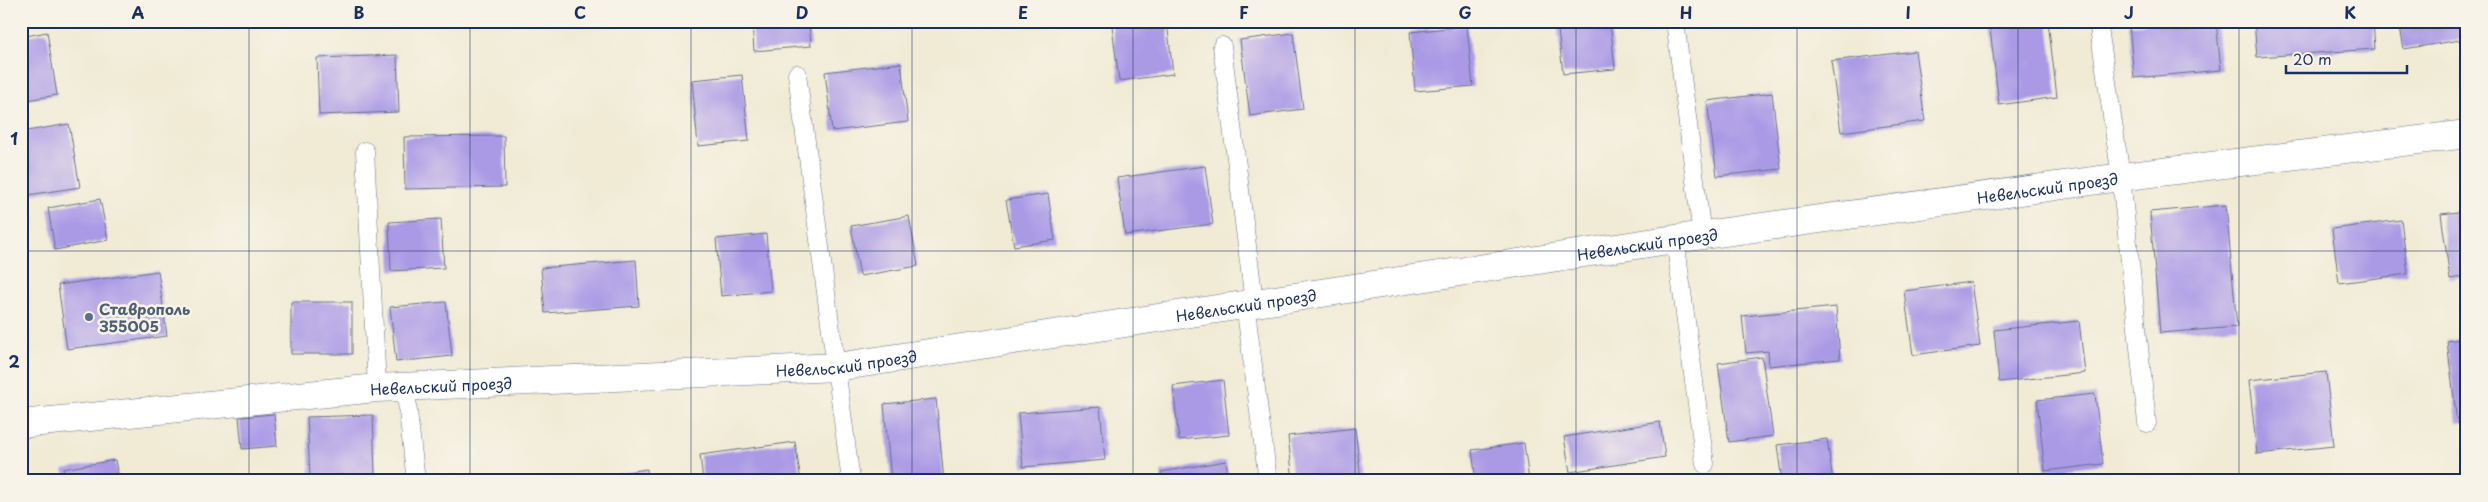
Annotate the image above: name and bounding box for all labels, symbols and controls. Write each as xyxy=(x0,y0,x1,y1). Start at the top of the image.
text: A xyxy=(132,0,145,24)
text: B xyxy=(354,0,365,24)
text: C xyxy=(574,0,586,24)
text: D xyxy=(796,0,808,24)
text: E xyxy=(1018,0,1028,24)
text: F xyxy=(1239,0,1249,24)
text: G xyxy=(1458,0,1472,24)
text: H xyxy=(1680,0,1692,24)
text: I xyxy=(1905,0,1911,24)
text: J xyxy=(2124,0,2134,24)
text: K xyxy=(2344,0,2356,24)
scale bar xyxy=(2286,42,2407,74)
text: 20 m xyxy=(2293,47,2332,70)
text: 1 xyxy=(10,126,18,150)
street label: Невельский проезд xyxy=(1975,166,2119,208)
street label: Невельский проезд xyxy=(1575,222,1719,265)
street label: Невельский проезд xyxy=(1174,282,1318,327)
place label: Ставрополь 355005 xyxy=(99,297,190,337)
marker: Ставрополь 355005 xyxy=(83,311,95,323)
street label: Невельский проезд xyxy=(775,343,919,381)
text: 2 xyxy=(8,349,20,373)
street label: Невельский проезд xyxy=(369,370,513,400)

